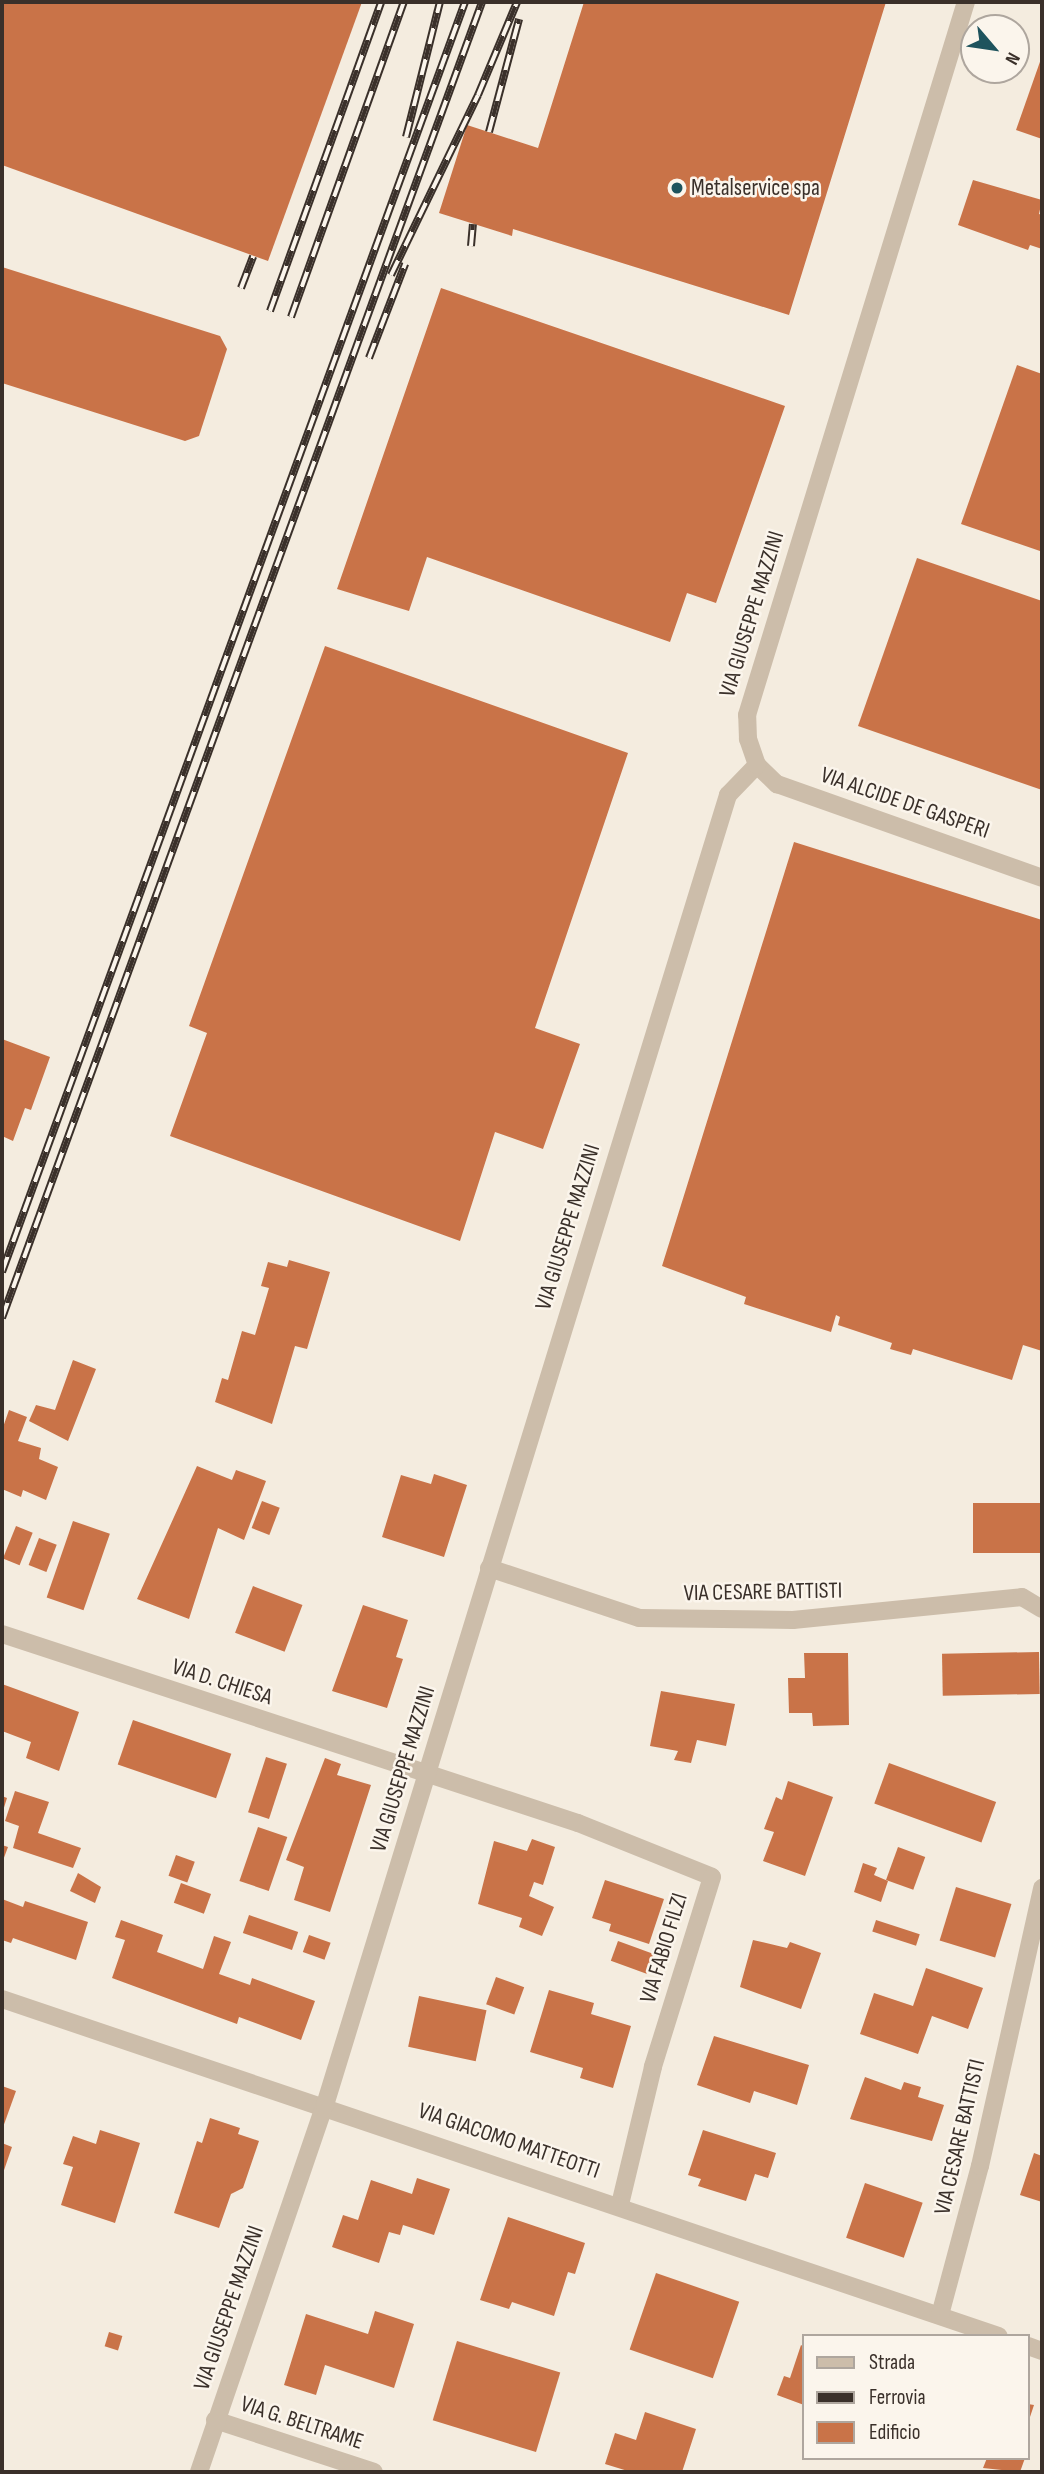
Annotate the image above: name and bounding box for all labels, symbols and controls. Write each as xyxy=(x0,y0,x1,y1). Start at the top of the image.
north arrow xyxy=(960,14,1030,84)
text: N xyxy=(1000,48,1025,68)
place label: Metalservice spa xyxy=(691,174,820,202)
marker: Metalservice spa xyxy=(669,180,685,196)
street label: VIA GIUSEPPE MAZZINI xyxy=(714,528,790,700)
street label: VIA ALCIDE DE GASPERI xyxy=(817,761,993,845)
street label: VIA GIUSEPPE MAZZINI xyxy=(530,1141,606,1313)
street label: VIA CESARE BATTISTI xyxy=(683,1577,843,1607)
street label: VIA D. CHIESA xyxy=(168,1653,276,1711)
street label: VIA GIUSEPPE MAZZINI xyxy=(365,1683,441,1855)
street label: VIA FABIO FILZI xyxy=(634,1890,694,2006)
street label: VIA CESARE BATTISTI xyxy=(929,2057,991,2217)
street label: VIA GIACOMO MATTEOTTI xyxy=(415,2097,603,2185)
street label: VIA GIUSEPPE MAZZINI xyxy=(188,2222,270,2394)
legend xyxy=(802,2334,1030,2460)
text: Strada xyxy=(869,2350,915,2375)
text: Ferrovia xyxy=(869,2385,926,2410)
street label: VIA G. BELTRAME xyxy=(237,2390,367,2456)
text: Edificio xyxy=(869,2420,920,2445)

